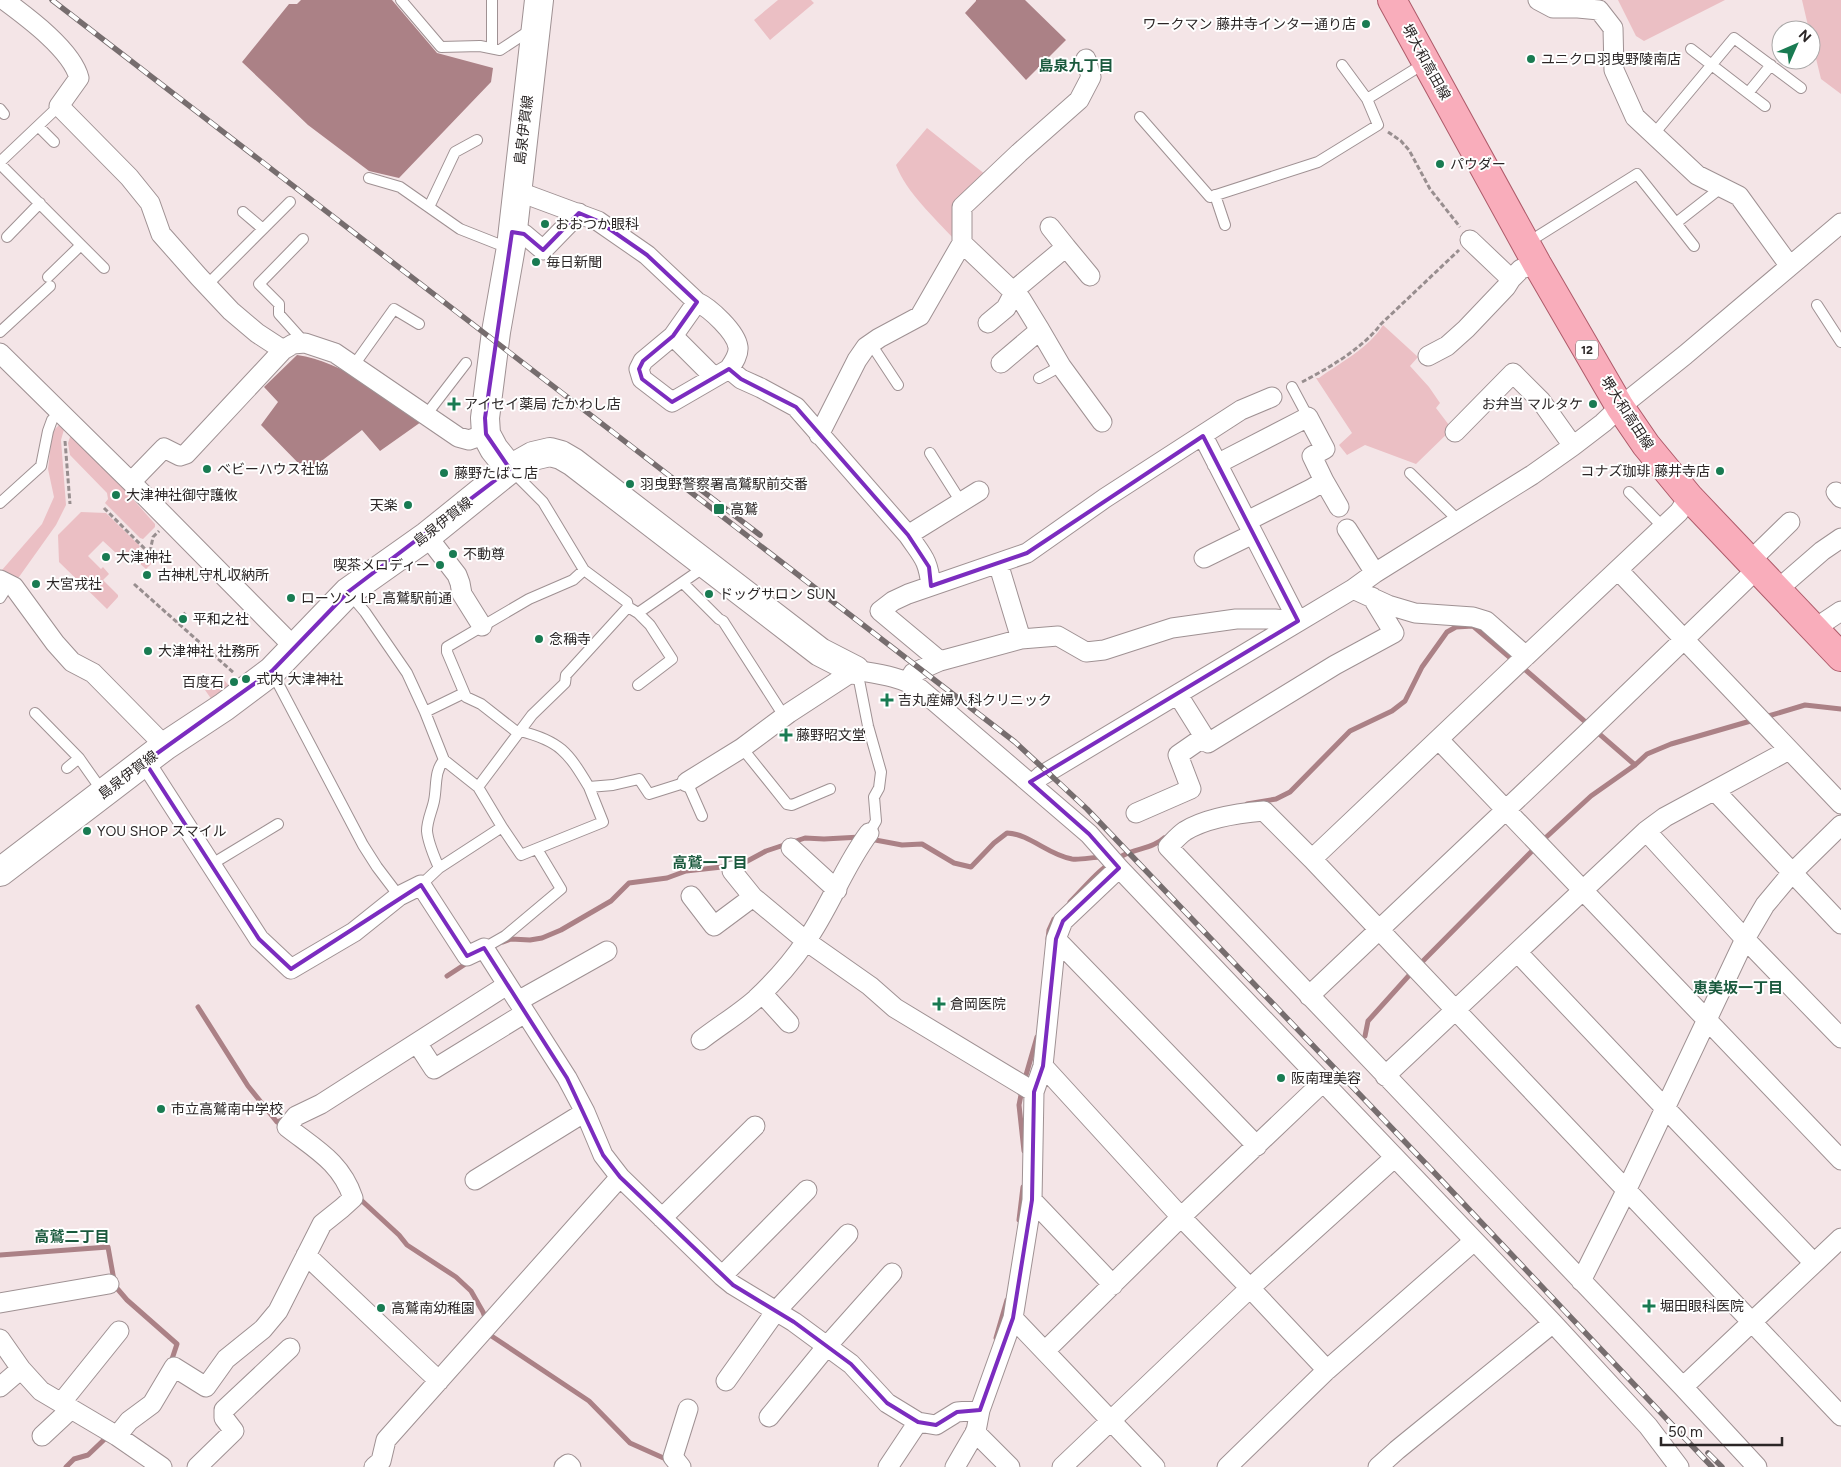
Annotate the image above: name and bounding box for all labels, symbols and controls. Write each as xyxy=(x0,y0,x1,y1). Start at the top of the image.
place label: ワークマン 藤井寺インター通り店 xyxy=(1143,16,1356,33)
marker: ワークマン 藤井寺インター通り店 xyxy=(1360,18,1372,30)
north arrow xyxy=(1771,20,1821,70)
street label: 堺大和高田線 xyxy=(1398,21,1454,103)
text: N xyxy=(1795,26,1815,46)
place label: ユニクロ羽曳野陵南店 xyxy=(1541,51,1681,68)
marker: ユニクロ羽曳野陵南店 xyxy=(1525,53,1537,65)
district label: 島泉九丁目 xyxy=(1038,57,1114,75)
street label: 島泉伊賀線 xyxy=(511,94,537,166)
place label: パウダー xyxy=(1450,156,1506,173)
marker: パウダー xyxy=(1434,158,1446,170)
place label: おおつか眼科 xyxy=(555,216,639,233)
marker: おおつか眼科 xyxy=(539,218,551,230)
place label: 毎日新聞 xyxy=(546,254,602,271)
marker: 毎日新聞 xyxy=(530,256,542,268)
road number: 12 xyxy=(1576,340,1598,360)
street label: 堺大和高田線 xyxy=(1597,373,1657,453)
place label: アイセイ薬局 たかわし店 xyxy=(464,396,621,413)
place label: お弁当 マルタケ xyxy=(1482,396,1583,413)
marker: アイセイ薬局 たかわし店 xyxy=(448,398,460,410)
marker: お弁当 マルタケ xyxy=(1587,398,1599,410)
place label: ベビーハウス社協 xyxy=(217,461,329,478)
marker: ベビーハウス社協 xyxy=(201,463,213,475)
place label: コナズ珈琲 藤井寺店 xyxy=(1581,463,1710,480)
place label: 藤野たばこ店 xyxy=(454,465,538,482)
marker: コナズ珈琲 藤井寺店 xyxy=(1714,465,1726,477)
marker: 藤野たばこ店 xyxy=(438,467,450,479)
place label: 羽曳野警察署高鷲駅前交番 xyxy=(640,476,808,493)
marker: 羽曳野警察署高鷲駅前交番 xyxy=(624,478,636,490)
place label: 大津神社御守護攸 xyxy=(126,487,238,504)
marker: 大津神社御守護攸 xyxy=(110,489,122,501)
street label: 島泉伊賀線 xyxy=(410,494,476,550)
place label: 天楽 xyxy=(370,497,398,514)
marker: 天楽 xyxy=(402,499,414,511)
place label: 高鷲 xyxy=(730,501,758,518)
marker: 高鷲 xyxy=(712,502,726,516)
place label: 不動尊 xyxy=(463,546,505,563)
marker: 不動尊 xyxy=(447,548,459,560)
place label: 大津神社 xyxy=(116,549,172,566)
marker: 大津神社 xyxy=(100,551,112,563)
place label: 喫茶メロディー xyxy=(333,557,430,574)
marker: 喫茶メロディー xyxy=(434,559,446,571)
place label: 古神札守札収納所 xyxy=(157,567,269,584)
marker: 古神札守札収納所 xyxy=(141,569,153,581)
place label: 大宮戎社 xyxy=(46,576,102,593)
marker: 大宮戎社 xyxy=(30,578,42,590)
place label: ドッグサロン SUN xyxy=(719,586,836,603)
marker: ドッグサロン SUN xyxy=(703,588,715,600)
place label: ローソン LP_高鷲駅前通 xyxy=(301,590,452,607)
marker: ローソン LP_高鷲駅前通 xyxy=(285,592,297,604)
place label: 平和之社 xyxy=(193,611,249,628)
marker: 平和之社 xyxy=(177,613,189,625)
place label: 念稱寺 xyxy=(549,631,591,648)
marker: 念稱寺 xyxy=(533,633,545,645)
place label: 大津神社 社務所 xyxy=(158,643,259,660)
marker: 大津神社 社務所 xyxy=(142,645,154,657)
place label: 式内 大津神社 xyxy=(256,671,343,688)
marker: 式内 大津神社 xyxy=(240,673,252,685)
place label: 百度石 xyxy=(182,674,224,691)
marker: 百度石 xyxy=(228,676,240,688)
place label: 吉丸産婦人科クリニック xyxy=(898,692,1052,709)
marker: 吉丸産婦人科クリニック xyxy=(880,693,894,707)
place label: 藤野昭文堂 xyxy=(796,727,866,744)
marker: 藤野昭文堂 xyxy=(780,729,792,741)
street label: 島泉伊賀線 xyxy=(95,747,161,803)
place label: YOU SHOP スマイル xyxy=(97,823,227,840)
marker: YOU SHOP スマイル xyxy=(81,825,93,837)
district label: 高鷲一丁目 xyxy=(672,854,748,872)
district label: 恵美坂一丁目 xyxy=(1693,979,1783,997)
place label: 倉岡医院 xyxy=(950,996,1006,1013)
marker: 倉岡医院 xyxy=(932,997,946,1011)
place label: 阪南理美容 xyxy=(1291,1070,1361,1087)
marker: 阪南理美容 xyxy=(1275,1072,1287,1084)
place label: 市立高鷲南中学校 xyxy=(171,1101,283,1118)
marker: 市立高鷲南中学校 xyxy=(155,1103,167,1115)
district label: 高鷲二丁目 xyxy=(34,1228,110,1246)
place label: 堀田眼科医院 xyxy=(1660,1298,1744,1315)
marker: 堀田眼科医院 xyxy=(1642,1299,1656,1313)
place label: 高鷲南幼稚園 xyxy=(391,1300,475,1317)
marker: 高鷲南幼稚園 xyxy=(375,1302,387,1314)
scale bar xyxy=(1661,1414,1782,1446)
text: 50 m xyxy=(1668,1423,1703,1441)

